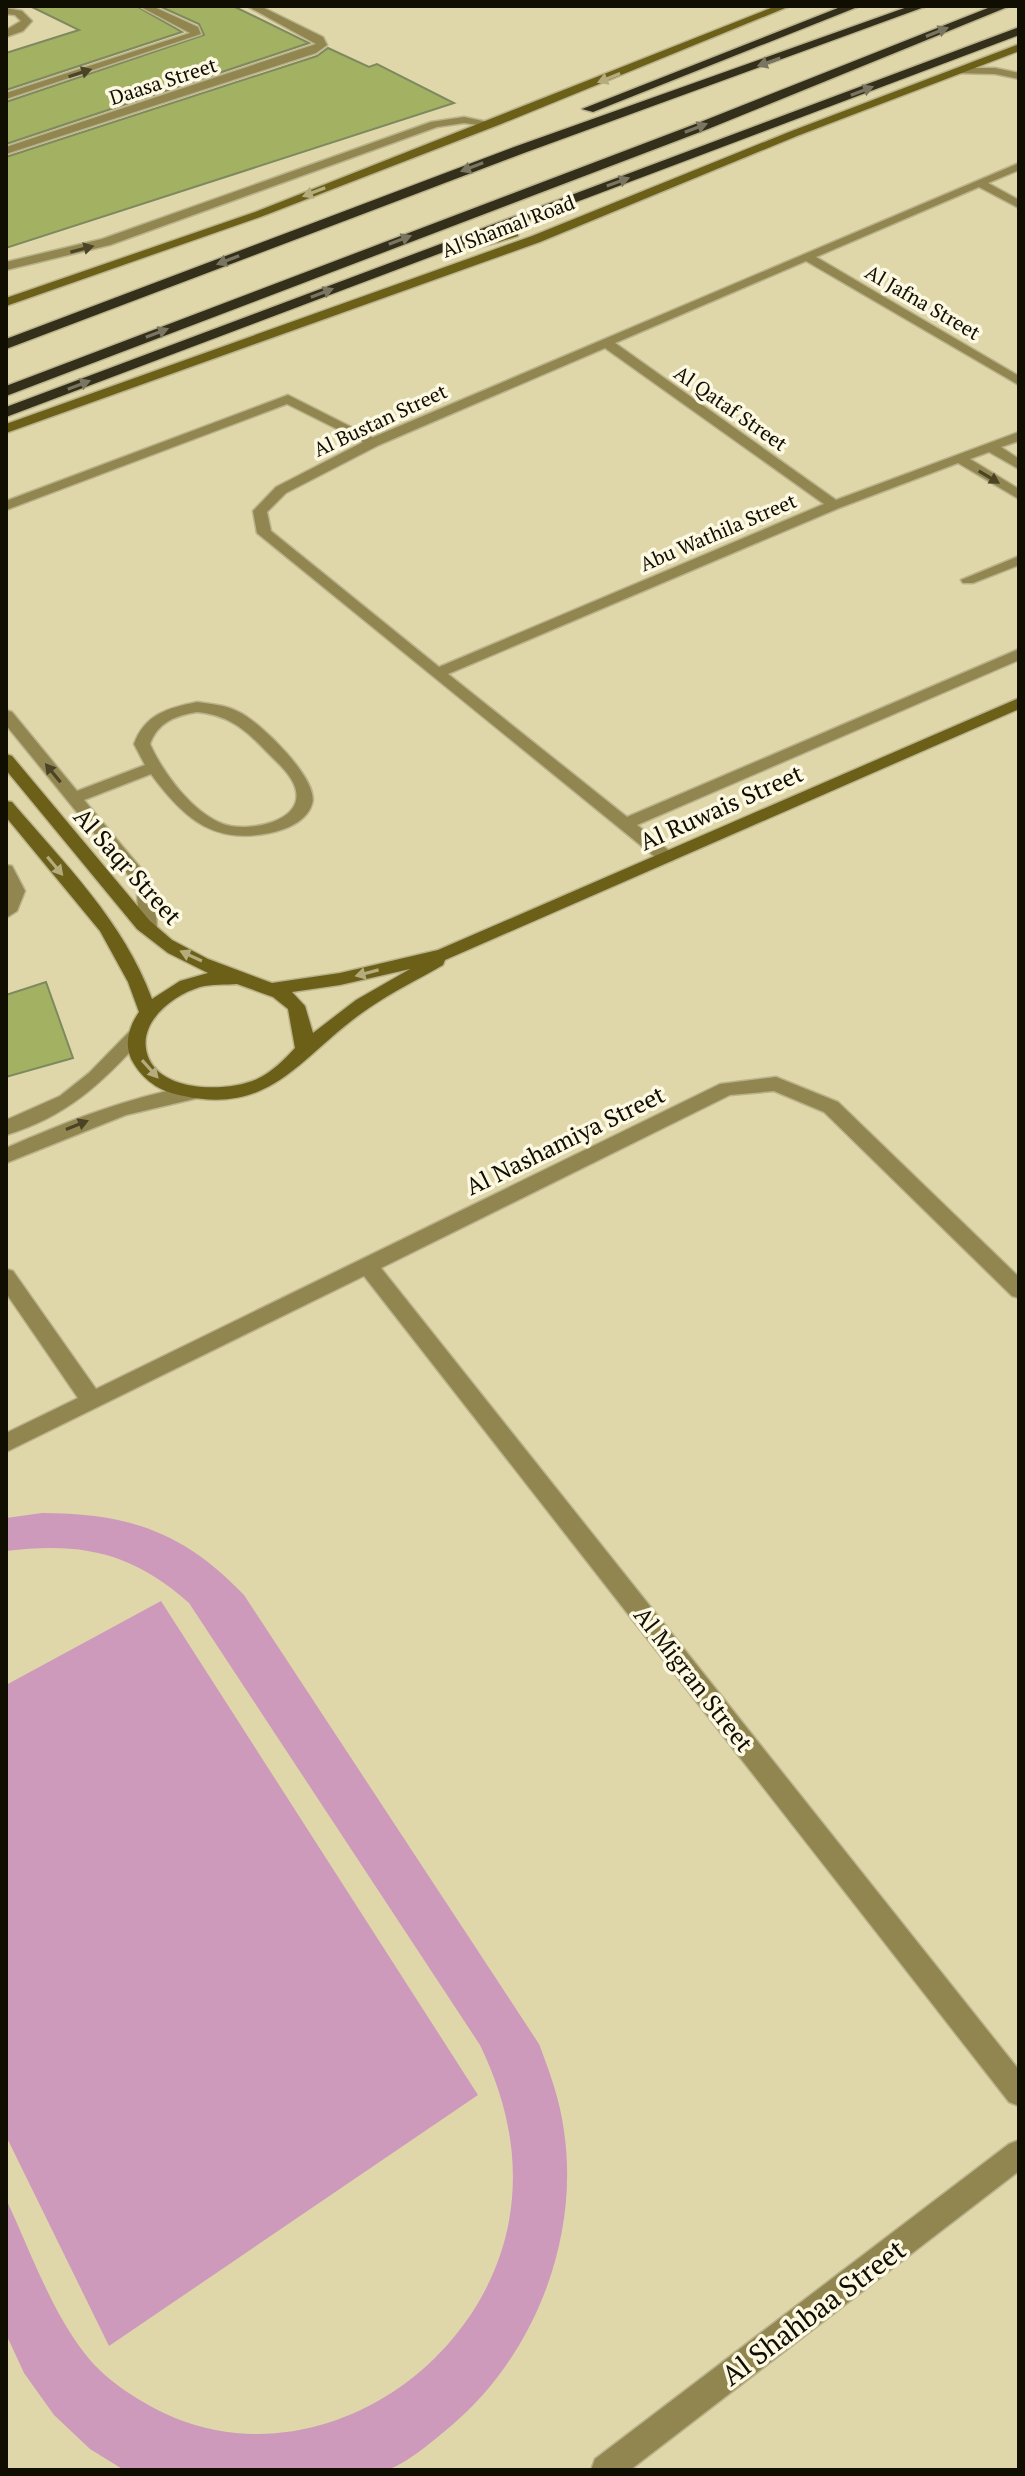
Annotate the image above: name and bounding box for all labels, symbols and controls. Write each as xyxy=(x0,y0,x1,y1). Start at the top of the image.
one-way arrow xyxy=(925,26,949,39)
street label: Daasa Street xyxy=(106,51,221,111)
one-way arrow xyxy=(757,56,781,68)
one-way arrow xyxy=(69,66,93,78)
one-way arrow xyxy=(597,71,621,84)
one-way arrow xyxy=(850,84,874,97)
one-way arrow xyxy=(684,121,708,134)
one-way arrow xyxy=(459,162,483,174)
one-way arrow xyxy=(606,175,630,188)
one-way arrow xyxy=(302,186,326,199)
street label: Al Shamal Road xyxy=(438,188,578,264)
one-way arrow xyxy=(388,233,412,246)
one-way arrow xyxy=(71,242,95,255)
one-way arrow xyxy=(216,254,240,267)
street label: Al Jafna Street xyxy=(861,258,986,346)
one-way arrow xyxy=(310,286,334,299)
one-way arrow xyxy=(146,326,170,339)
street label: Al Qataf Street xyxy=(669,359,793,457)
street label: Al Bustan Street xyxy=(309,377,452,463)
one-way arrow xyxy=(67,378,91,391)
one-way arrow xyxy=(978,469,1000,483)
street label: Abu Wathila Street xyxy=(635,487,801,577)
street label: Al Ruwais Street xyxy=(634,757,808,857)
one-way arrow xyxy=(45,763,62,783)
street label: Al Saqr Street xyxy=(67,801,189,931)
one-way arrow xyxy=(46,856,63,876)
one-way arrow xyxy=(179,949,202,963)
one-way arrow xyxy=(354,967,379,979)
one-way arrow xyxy=(140,1059,158,1078)
street label: Al Nashamiya Street xyxy=(460,1078,670,1202)
one-way arrow xyxy=(65,1118,89,1131)
street label: Al Migran Street xyxy=(627,1600,761,1758)
street label: Al Shahbaa Street xyxy=(713,2230,913,2393)

